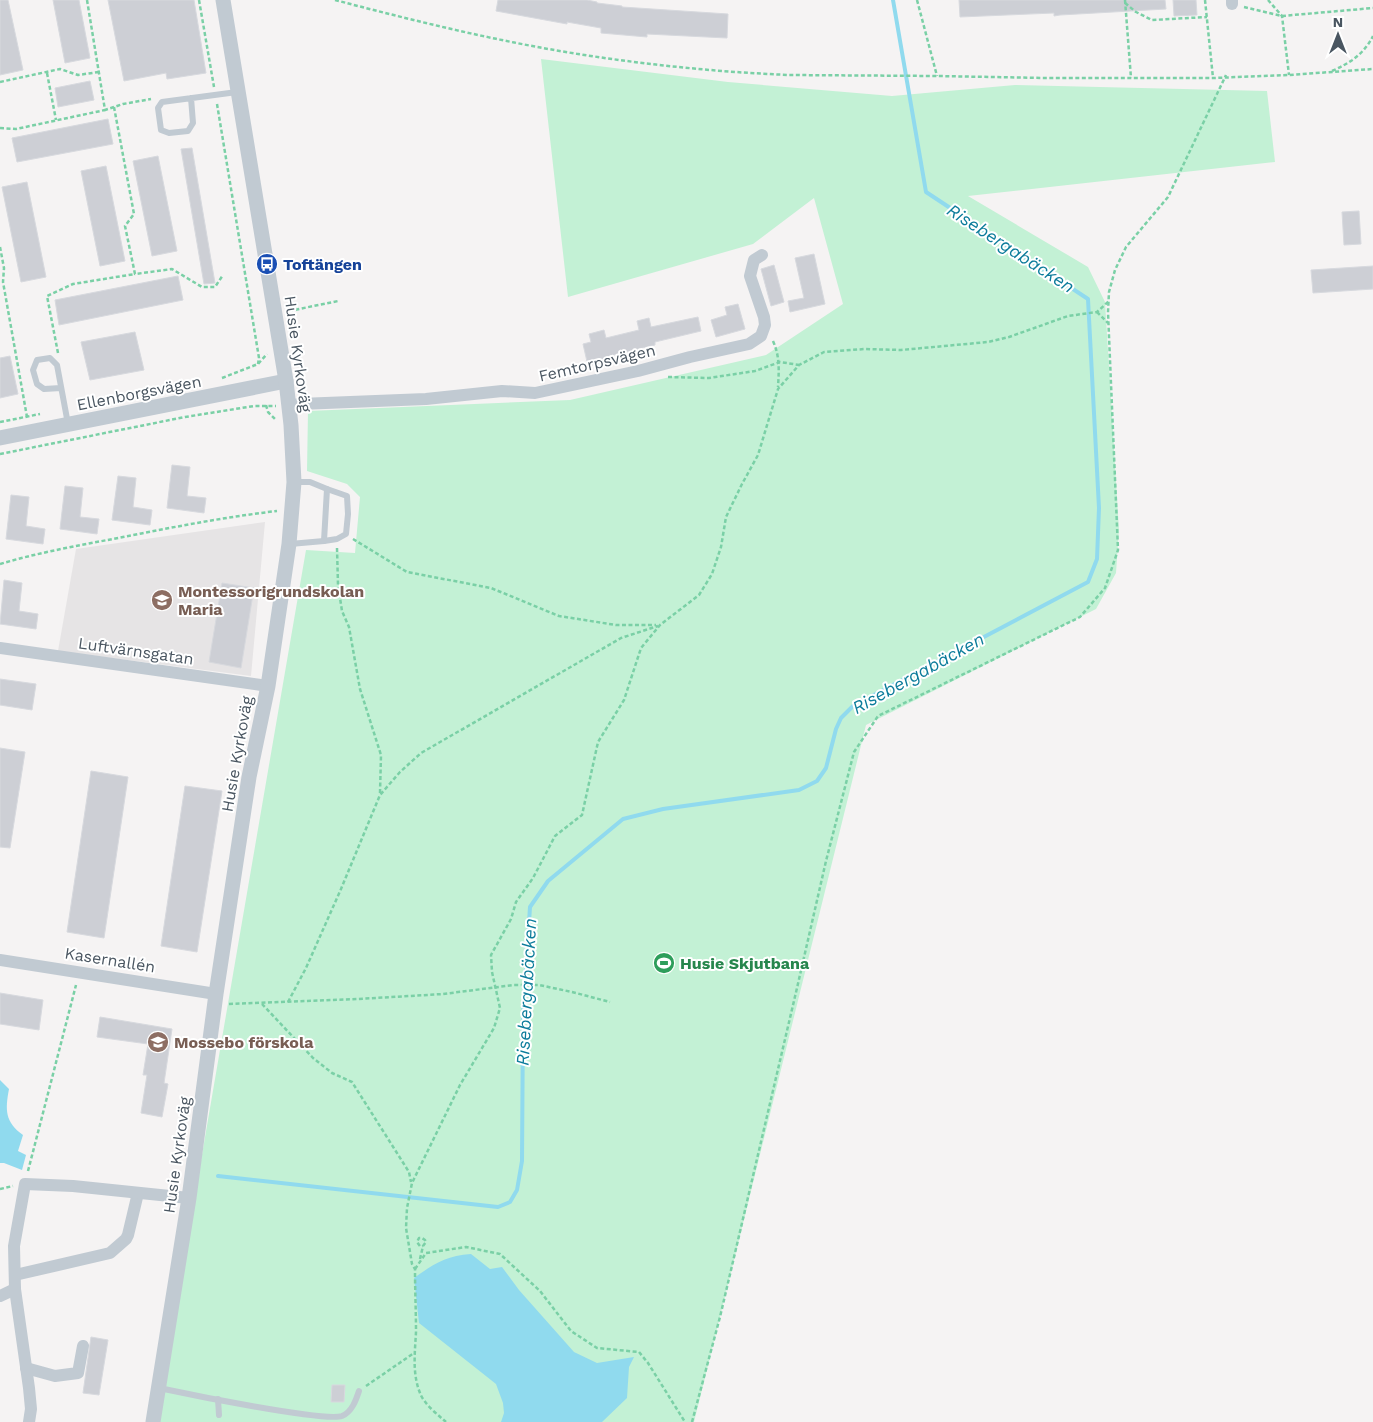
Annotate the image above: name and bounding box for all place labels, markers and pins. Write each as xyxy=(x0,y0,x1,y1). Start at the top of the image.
bus stop icon: Toftängen xyxy=(255,252,279,276)
place label: Toftängen xyxy=(283,255,362,274)
place label: Montessorigrundskolan Maria xyxy=(178,582,364,619)
school or university icon: Montessorigrundskolan Maria xyxy=(150,588,174,612)
sports icon: Husie Skjutbana xyxy=(652,951,676,975)
place label: Husie Skjutbana xyxy=(680,954,810,973)
school or university icon: Mossebo förskola xyxy=(146,1030,170,1054)
place label: Mossebo förskola xyxy=(174,1033,314,1052)

